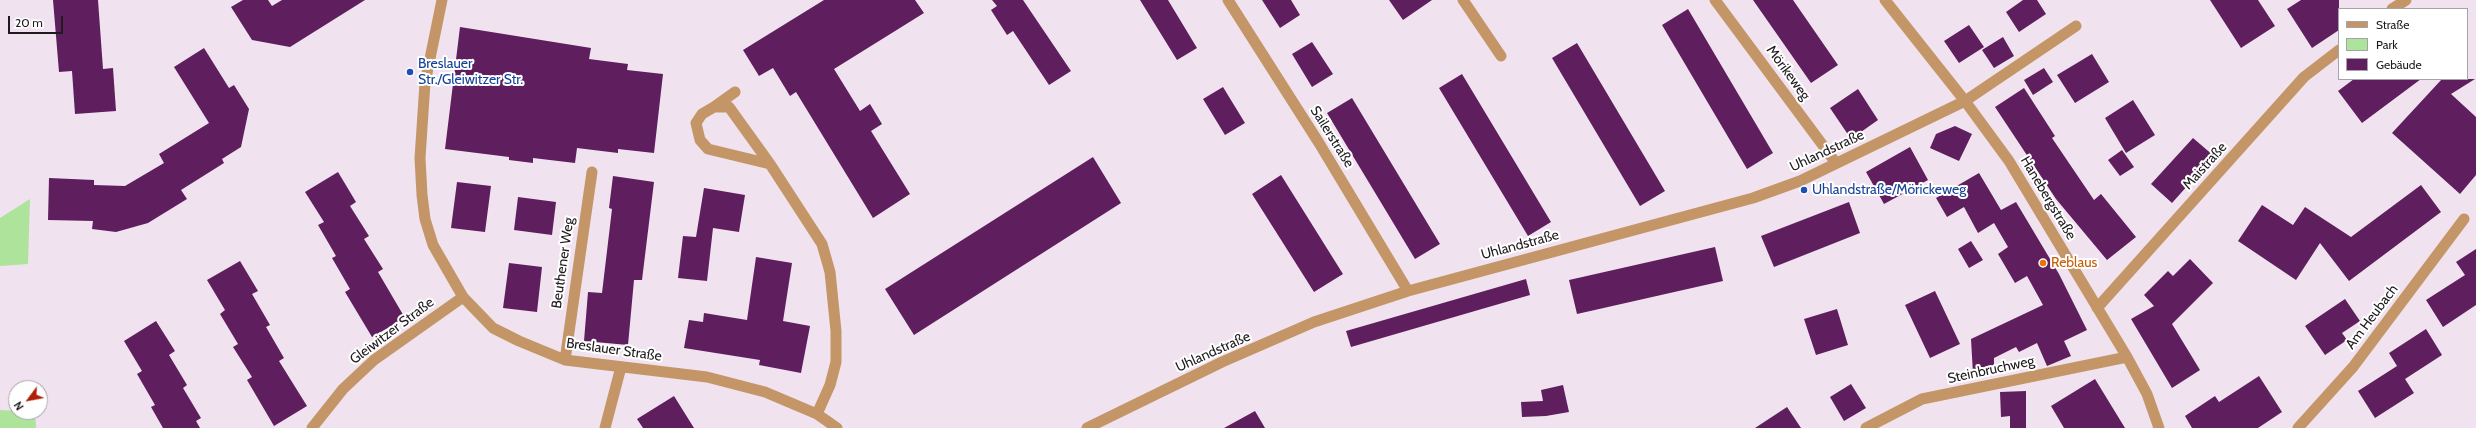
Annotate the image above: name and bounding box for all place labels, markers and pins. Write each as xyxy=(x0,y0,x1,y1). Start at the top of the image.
place label: Breslauer Str./Gleiwitzer Str. xyxy=(418,56,523,88)
marker: Breslauer Str./Gleiwitzer Str. xyxy=(405,67,415,77)
place label: Uhlandstraße/Mörickeweg xyxy=(1812,182,1966,198)
marker: Uhlandstraße/Mörickeweg xyxy=(1799,185,1809,195)
place label: Reblaus xyxy=(2051,255,2097,271)
marker: Reblaus xyxy=(2038,258,2048,268)

